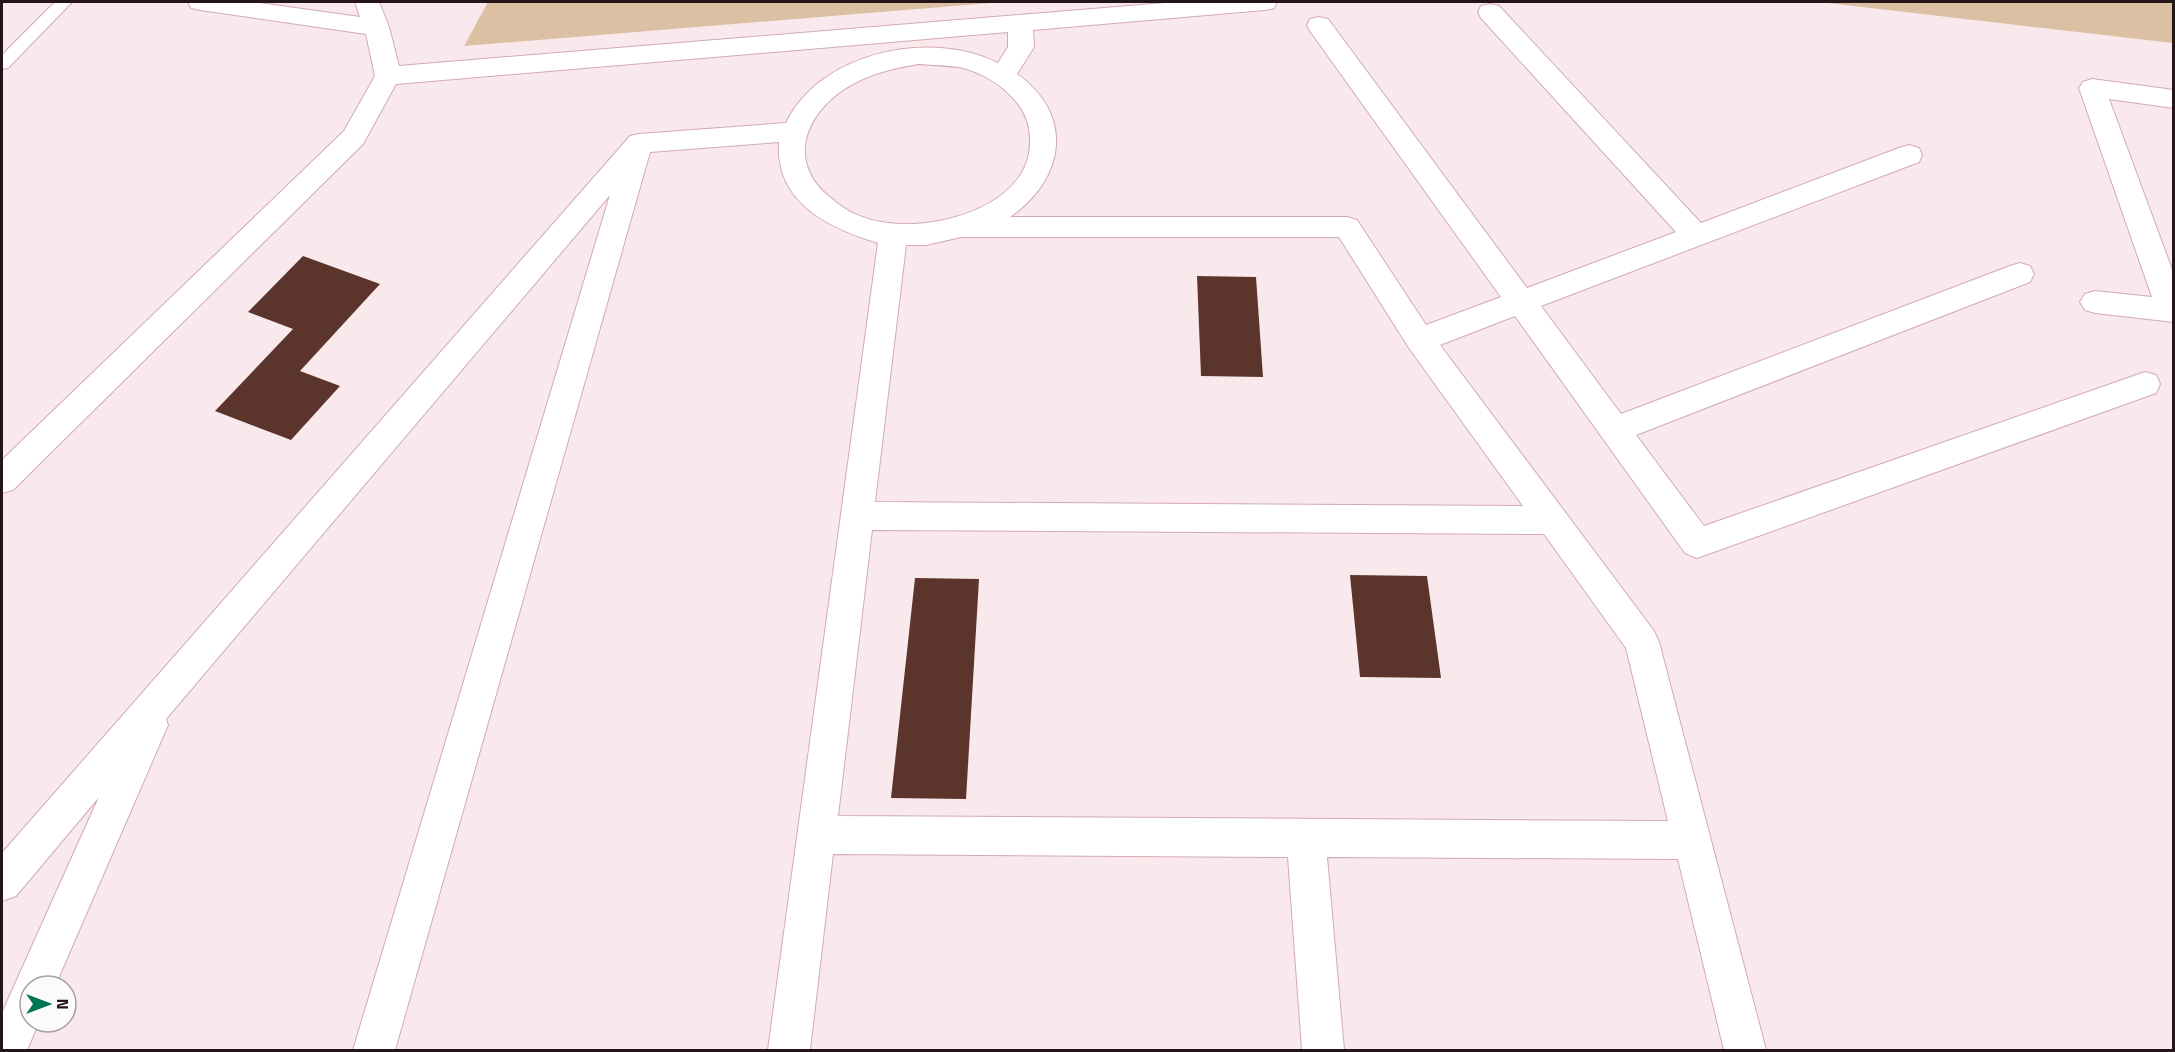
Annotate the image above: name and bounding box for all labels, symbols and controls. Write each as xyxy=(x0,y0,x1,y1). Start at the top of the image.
north arrow xyxy=(18,974,78,1034)
text: N xyxy=(51,998,75,1010)

